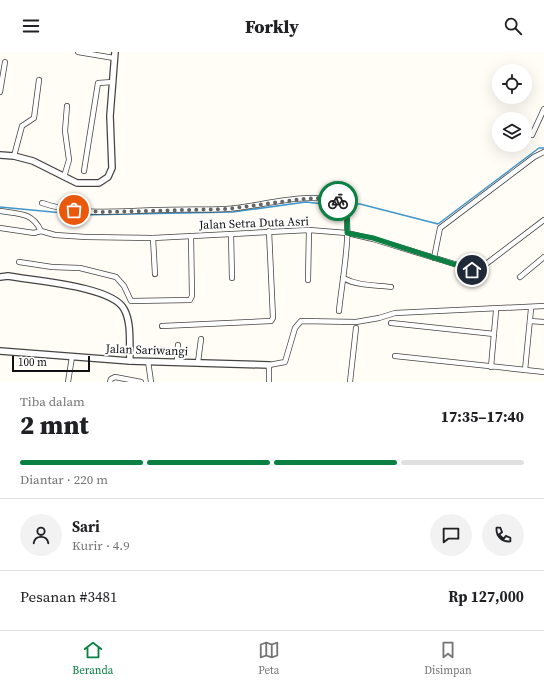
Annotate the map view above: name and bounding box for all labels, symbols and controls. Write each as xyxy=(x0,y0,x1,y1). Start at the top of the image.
text: Forkly xyxy=(245,14,299,39)
icon: menu xyxy=(20,15,42,37)
icon: search xyxy=(502,15,524,37)
map controls xyxy=(492,64,532,152)
button: locate xyxy=(492,64,532,104)
button: layers xyxy=(492,112,532,152)
courier xyxy=(318,181,358,221)
icon: bike xyxy=(327,190,349,212)
pin xyxy=(57,193,91,227)
icon: bag xyxy=(63,199,85,221)
street label: Jalan Setra Duta Asri xyxy=(198,213,310,233)
pin xyxy=(455,253,489,287)
icon: home xyxy=(461,259,483,281)
street label: Jalan Sariwangi xyxy=(104,341,189,359)
scale bar xyxy=(12,354,90,373)
text: 100 m xyxy=(18,355,47,370)
text: Tiba dalam xyxy=(20,393,85,410)
text: 17:35–17:40 xyxy=(441,406,524,427)
text: 2 mnt xyxy=(20,407,89,443)
text: Diantar · 220 m xyxy=(20,471,108,488)
button: person xyxy=(20,514,62,556)
button: chat xyxy=(430,514,472,556)
button: phone xyxy=(482,514,524,556)
text: Sari xyxy=(72,516,100,537)
text: Kurir · 4.9 xyxy=(72,537,130,554)
text: Pesanan #3481 xyxy=(20,586,117,607)
text: Rp 127,000 xyxy=(448,586,524,607)
tab: Beranda xyxy=(72,639,113,678)
tab: Peta xyxy=(258,639,280,678)
tab: Disimpan xyxy=(424,639,472,678)

